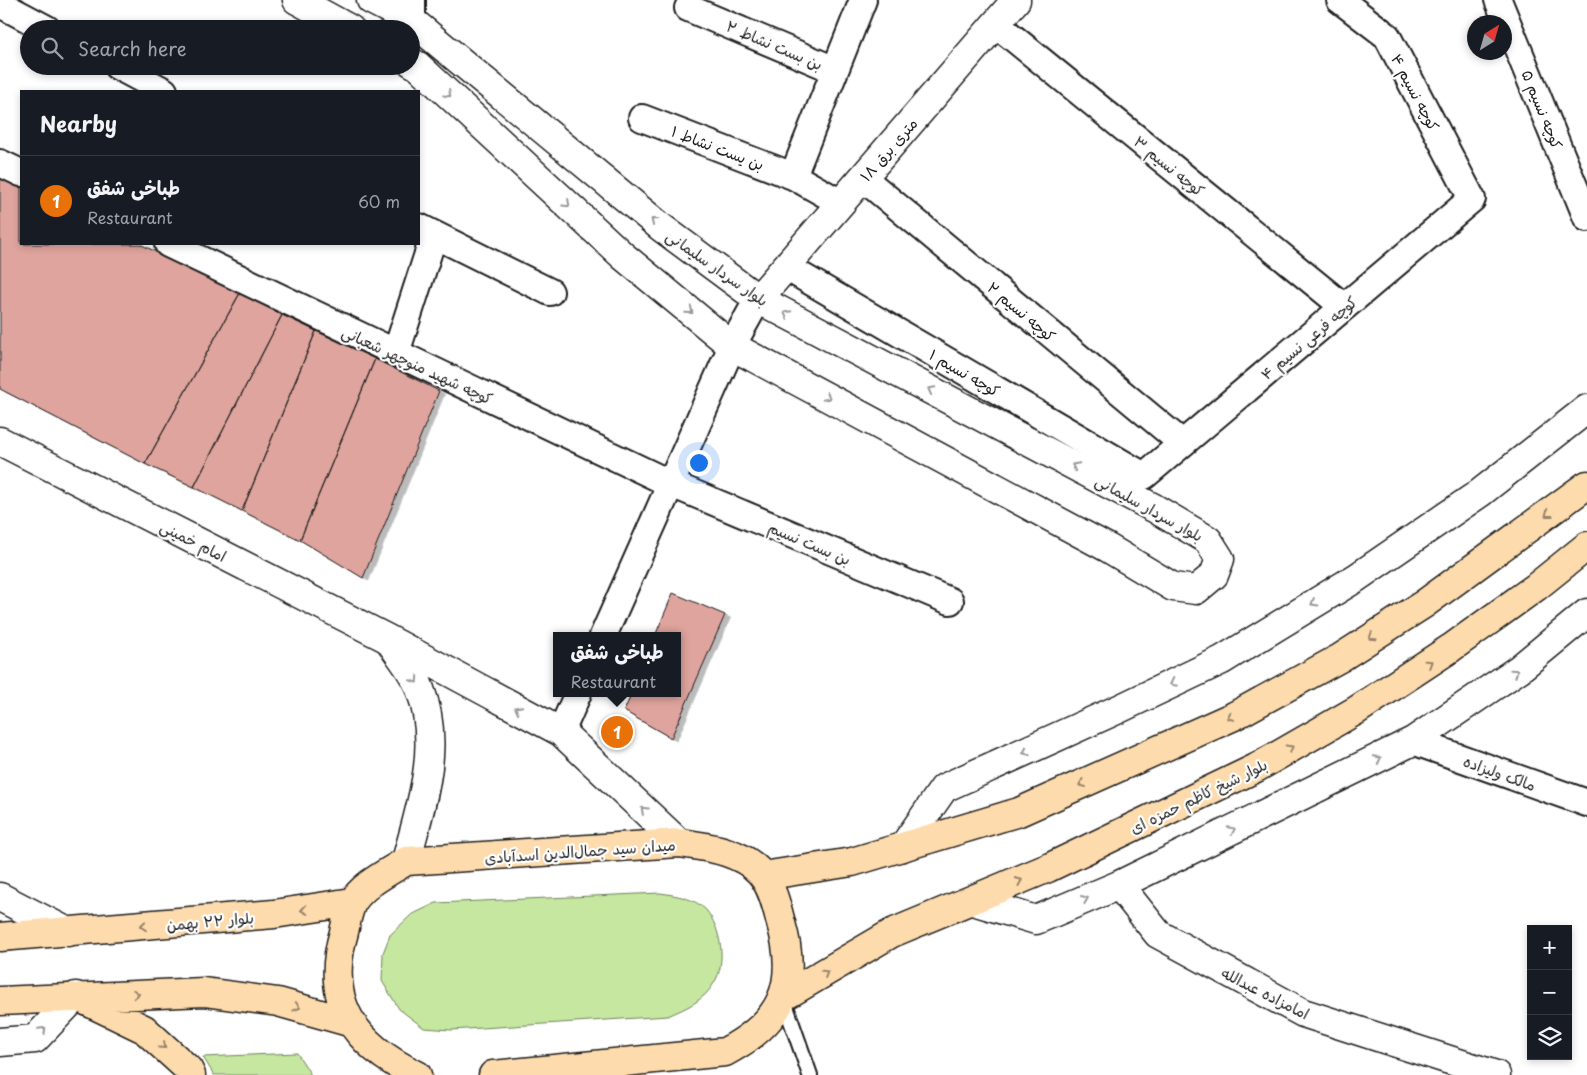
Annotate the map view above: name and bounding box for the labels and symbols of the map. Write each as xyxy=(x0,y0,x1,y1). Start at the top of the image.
street label: بن بست نشاط ۲ xyxy=(723,13,827,75)
north arrow xyxy=(1467,15,1512,60)
street label: کوچه نسیم ۴ xyxy=(1384,49,1446,136)
street label: کوچه نسیم ۵ xyxy=(1515,66,1569,153)
one-way arrow xyxy=(443,88,452,97)
street label: ۱۸ متری برق xyxy=(854,112,922,186)
street label: بن یست نشاط ۱ xyxy=(668,119,768,175)
street label: کوچه نسیم ۳ xyxy=(1128,129,1210,202)
one-way arrow xyxy=(562,198,571,207)
one-way arrow xyxy=(651,219,660,227)
street label: بلوار سردار سلیمانی xyxy=(662,223,774,311)
street label: کوچه نسیم ۲ xyxy=(981,275,1061,348)
street label: کوچه فرعی نسیم ۴ xyxy=(1255,290,1363,386)
one-way arrow xyxy=(684,305,693,314)
one-way arrow xyxy=(783,310,792,320)
street label: کوچه شهید منوچهر شعبانی xyxy=(339,319,497,409)
street label: کوچه نسیم ۱ xyxy=(924,342,1005,403)
one-way arrow xyxy=(927,386,936,396)
one-way arrow xyxy=(822,390,831,400)
your location xyxy=(686,450,712,476)
one-way arrow xyxy=(1071,462,1080,472)
street label: بلوار سردار سلیمانی xyxy=(1092,468,1208,546)
one-way arrow xyxy=(1545,509,1554,517)
street label: امام خمینی xyxy=(156,514,231,567)
street label: بن بست نسیم xyxy=(764,514,855,572)
one-way arrow xyxy=(1310,596,1319,606)
one-way arrow xyxy=(1368,631,1377,641)
one-way arrow xyxy=(1423,660,1432,669)
one-way arrow xyxy=(1509,669,1518,678)
one-way arrow xyxy=(408,675,418,684)
one-way arrow xyxy=(1169,677,1178,687)
one-way arrow xyxy=(514,705,523,715)
one-way arrow xyxy=(1227,711,1236,721)
pin: 1 xyxy=(601,713,633,751)
one-way arrow xyxy=(1285,745,1294,755)
one-way arrow xyxy=(1022,746,1031,756)
street label: مالک ولیزاده xyxy=(1461,748,1539,796)
street label: بلوار شیخ کاظم حمزه ای xyxy=(1125,752,1272,840)
one-way arrow xyxy=(1372,755,1381,765)
one-way arrow xyxy=(1078,777,1087,788)
one-way arrow xyxy=(640,806,649,815)
one-way arrow xyxy=(1227,826,1236,837)
street label: میدان سید جمال‌الدین اسدآبادی xyxy=(484,832,676,868)
one-way arrow xyxy=(1014,876,1023,887)
one-way arrow xyxy=(1080,895,1089,906)
one-way arrow xyxy=(300,904,309,914)
street label: بلوار ۲۲ بهمن xyxy=(165,905,255,935)
one-way arrow xyxy=(138,920,146,931)
street label: امامزاده عبدالله xyxy=(1218,960,1314,1024)
one-way arrow xyxy=(819,969,828,979)
one-way arrow xyxy=(132,989,140,999)
one-way arrow xyxy=(293,1002,301,1012)
one-way arrow xyxy=(38,1027,47,1036)
one-way arrow xyxy=(158,1040,167,1049)

